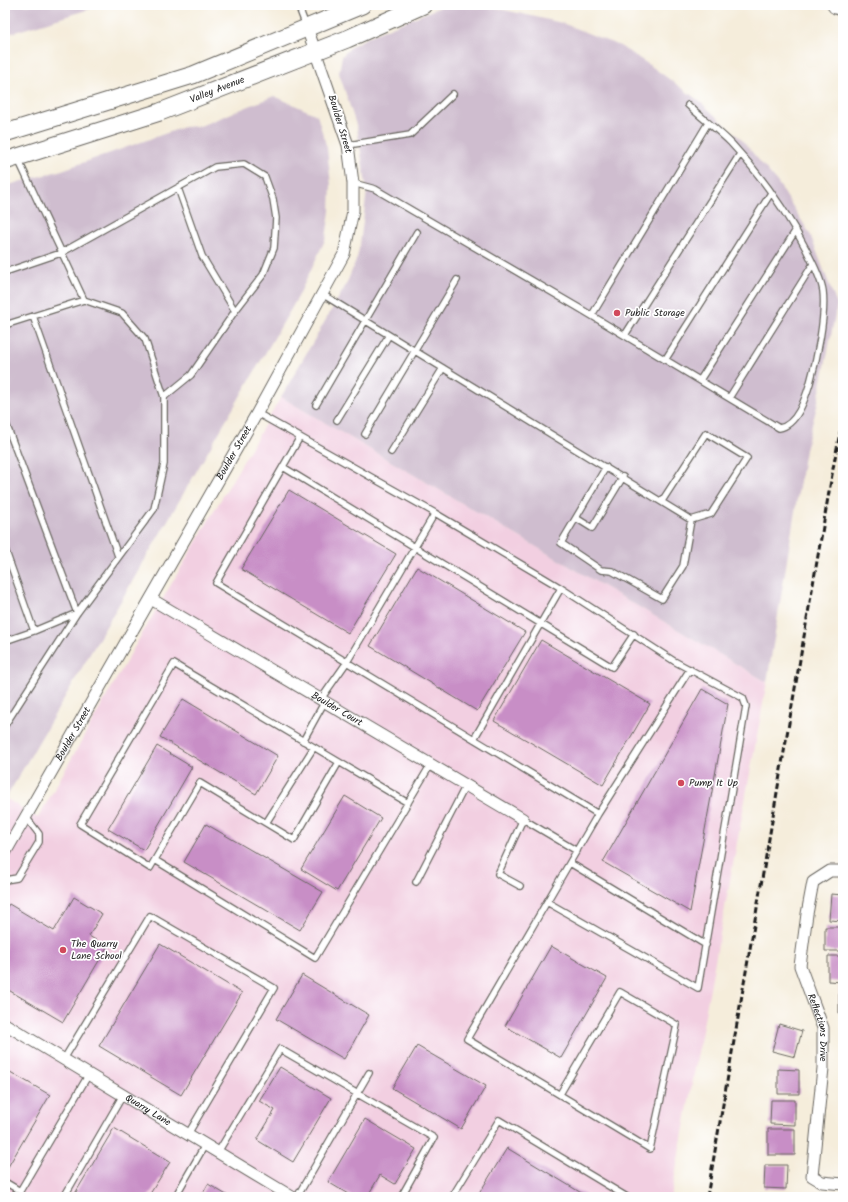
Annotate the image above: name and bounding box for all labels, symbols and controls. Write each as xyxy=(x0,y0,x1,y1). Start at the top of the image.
street label: Valley Avenue xyxy=(187,72,247,108)
street label: Boulder Street xyxy=(324,93,357,155)
place label: Public Storage xyxy=(625,305,685,321)
marker: Public Storage xyxy=(612,308,622,318)
street label: Boulder Street xyxy=(212,423,256,483)
street label: Boulder Court xyxy=(308,687,366,731)
street label: Boulder Street xyxy=(51,704,95,764)
place label: Pump It Up xyxy=(689,775,738,791)
marker: Pump It Up xyxy=(676,778,686,788)
place label: The Quarry Lane School xyxy=(71,936,122,964)
marker: The Quarry Lane School xyxy=(58,945,68,955)
street label: Reflections Drive xyxy=(803,991,831,1062)
street label: Quarry Lane xyxy=(122,1090,175,1131)

